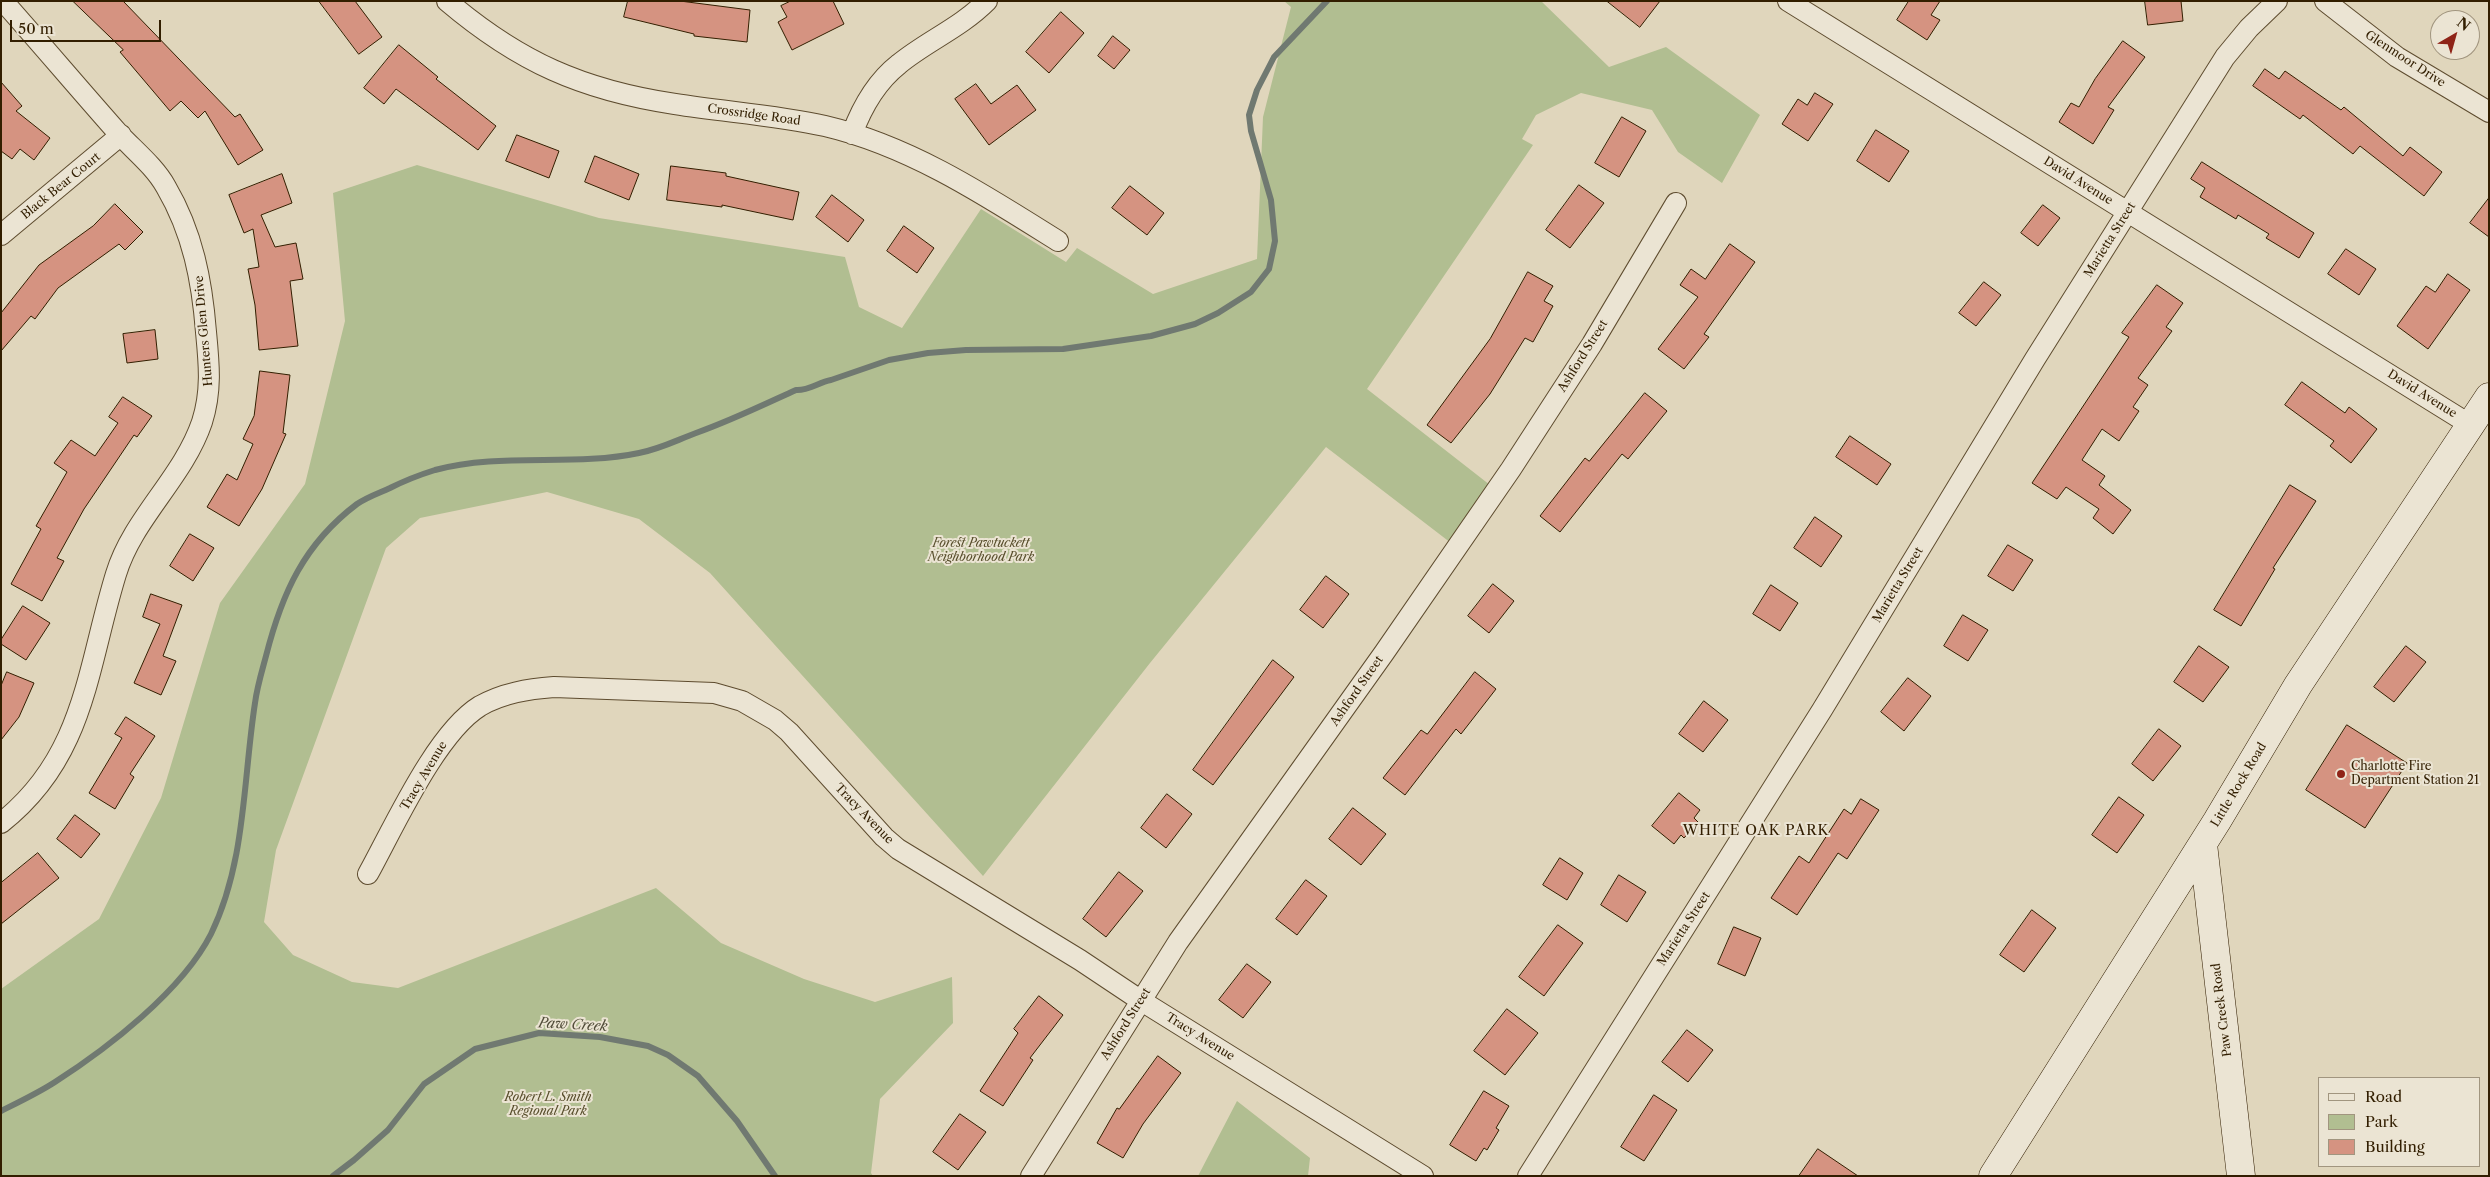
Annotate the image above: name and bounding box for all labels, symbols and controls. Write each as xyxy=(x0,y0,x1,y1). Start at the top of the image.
scale bar xyxy=(12,10,164,42)
north arrow xyxy=(2430,10,2480,60)
text: N xyxy=(2453,13,2474,35)
text: 50 m xyxy=(18,19,54,38)
street label: Glenmoor Drive xyxy=(2362,28,2448,90)
street label: Crossridge Road xyxy=(707,101,801,129)
street label: Black Bear Court xyxy=(19,150,103,222)
street label: David Avenue xyxy=(2041,154,2115,208)
street label: Marietta Street xyxy=(2081,200,2139,280)
street label: Hunters Glen Drive xyxy=(192,275,216,387)
street label: Ashford Street xyxy=(1555,317,1611,395)
street label: David Avenue xyxy=(2385,367,2459,421)
park label: Forest Pawtuckett Neighborhood Park xyxy=(928,537,1034,565)
street label: Marietta Street xyxy=(1870,545,1926,625)
street label: Ashford Street xyxy=(1327,653,1387,729)
street label: Tracy Avenue xyxy=(398,739,450,813)
street label: Little Rock Road xyxy=(2208,740,2270,830)
place label: Charlotte Fire Department Station 21 xyxy=(2351,760,2479,788)
marker: Charlotte Fire Department Station 21 xyxy=(2335,768,2347,780)
street label: Tracy Avenue xyxy=(832,781,896,847)
district label: WHITE OAK PARK xyxy=(1681,823,1831,839)
street label: Marietta Street xyxy=(1655,889,1713,969)
street label: Paw Creek Road xyxy=(2209,962,2235,1058)
street label: Ashford Street xyxy=(1098,985,1154,1063)
street label: Tracy Avenue xyxy=(1163,1010,1237,1064)
water label: Paw Creek xyxy=(538,1015,608,1035)
legend xyxy=(2318,1077,2480,1167)
text: Road xyxy=(2365,1087,2402,1106)
park label: Robert L. Smith Regional Park xyxy=(505,1091,591,1119)
text: Park xyxy=(2365,1112,2398,1131)
text: Building xyxy=(2365,1137,2425,1156)

